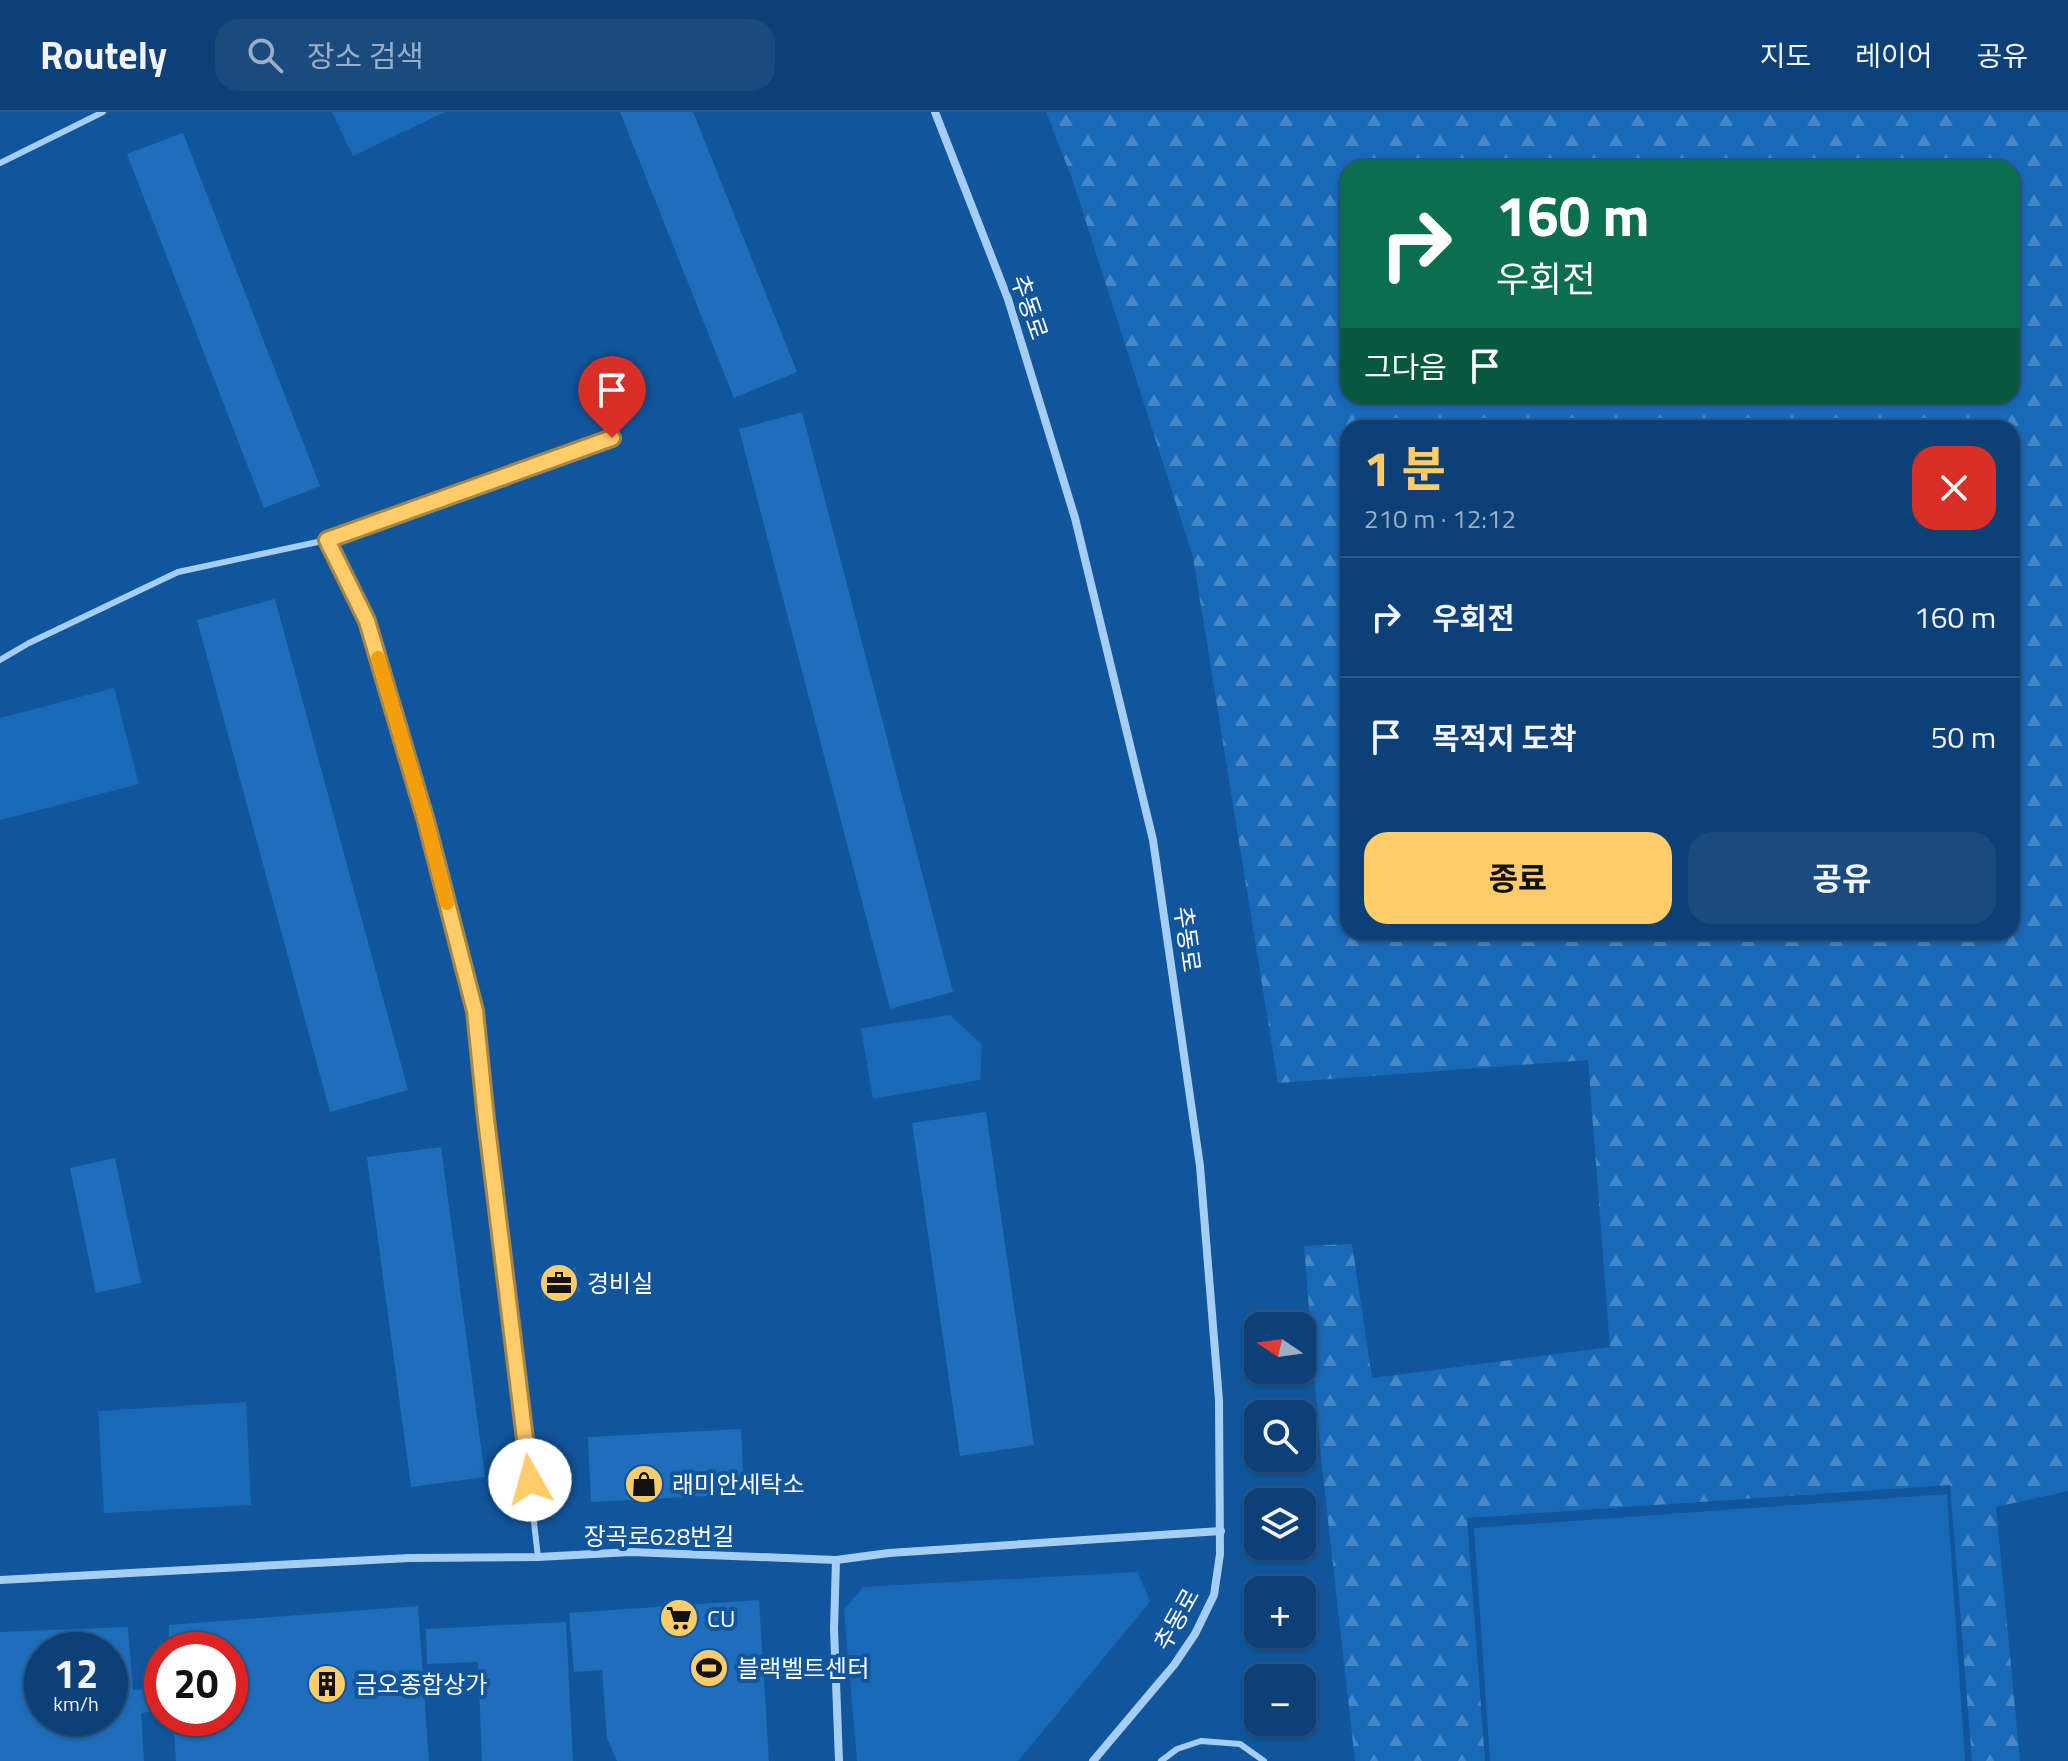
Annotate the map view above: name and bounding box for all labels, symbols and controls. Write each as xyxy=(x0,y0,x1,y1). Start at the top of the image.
search box xyxy=(215,19,775,91)
text: Routely xyxy=(40,26,167,84)
icon: search xyxy=(243,33,287,77)
text: 장소 검색 xyxy=(307,33,424,79)
text: 지도 xyxy=(1760,34,1811,77)
text: 레이어 xyxy=(1855,34,1932,77)
text: 공유 xyxy=(1976,34,2028,77)
text: 160 m xyxy=(1496,173,1649,258)
icon: right xyxy=(1364,192,1468,296)
text: 우회전 xyxy=(1496,251,1595,306)
street label: 추동로 xyxy=(1002,270,1058,344)
text: 그다음 xyxy=(1364,344,1447,390)
icon: arrive xyxy=(1463,344,1507,388)
pin xyxy=(578,356,646,438)
icon: arrive xyxy=(590,368,634,412)
text: 1 분 xyxy=(1364,432,1446,505)
button: close xyxy=(1912,446,1996,530)
text: 210 m · 12:12 xyxy=(1364,499,1516,538)
text: 160 m xyxy=(1914,594,1996,640)
icon: right xyxy=(1364,595,1408,639)
text: 우회전 xyxy=(1432,595,1515,641)
text: 50 m xyxy=(1931,714,1996,760)
icon: arrive xyxy=(1364,715,1408,759)
text: 목적지 도착 xyxy=(1432,715,1577,761)
button: 종료 xyxy=(1364,832,1672,924)
button: 공유 xyxy=(1688,832,1996,924)
street label: 추동로 xyxy=(1166,904,1210,974)
office icon: 경비실 xyxy=(538,1262,580,1304)
place label: 경비실 xyxy=(587,1265,653,1301)
north arrow xyxy=(1244,1312,1316,1384)
map controls xyxy=(1244,1312,1316,1736)
button: search xyxy=(1244,1400,1316,1472)
position arrow xyxy=(488,1438,572,1522)
shop icon: 래미안세탁소 xyxy=(623,1463,665,1505)
place label: 래미안세탁소 xyxy=(672,1466,804,1502)
button: layers xyxy=(1244,1488,1316,1560)
street label: 장곡로628번길 xyxy=(584,1518,734,1554)
button: + xyxy=(1244,1576,1316,1648)
street label: 추동로 xyxy=(1144,1581,1208,1657)
supermarket icon: CU xyxy=(658,1597,700,1639)
place label: CU xyxy=(707,1600,736,1636)
speed limit sign: 20 xyxy=(144,1632,248,1736)
text: 12 xyxy=(54,1643,98,1704)
sports icon: 블랙벨트센터 xyxy=(688,1647,730,1689)
place label: 블랙벨트센터 xyxy=(737,1650,869,1686)
building icon: 금오종합상가 xyxy=(306,1663,348,1705)
button: − xyxy=(1244,1664,1316,1736)
place label: 금오종합상가 xyxy=(355,1666,487,1702)
text: km/h xyxy=(53,1688,99,1719)

